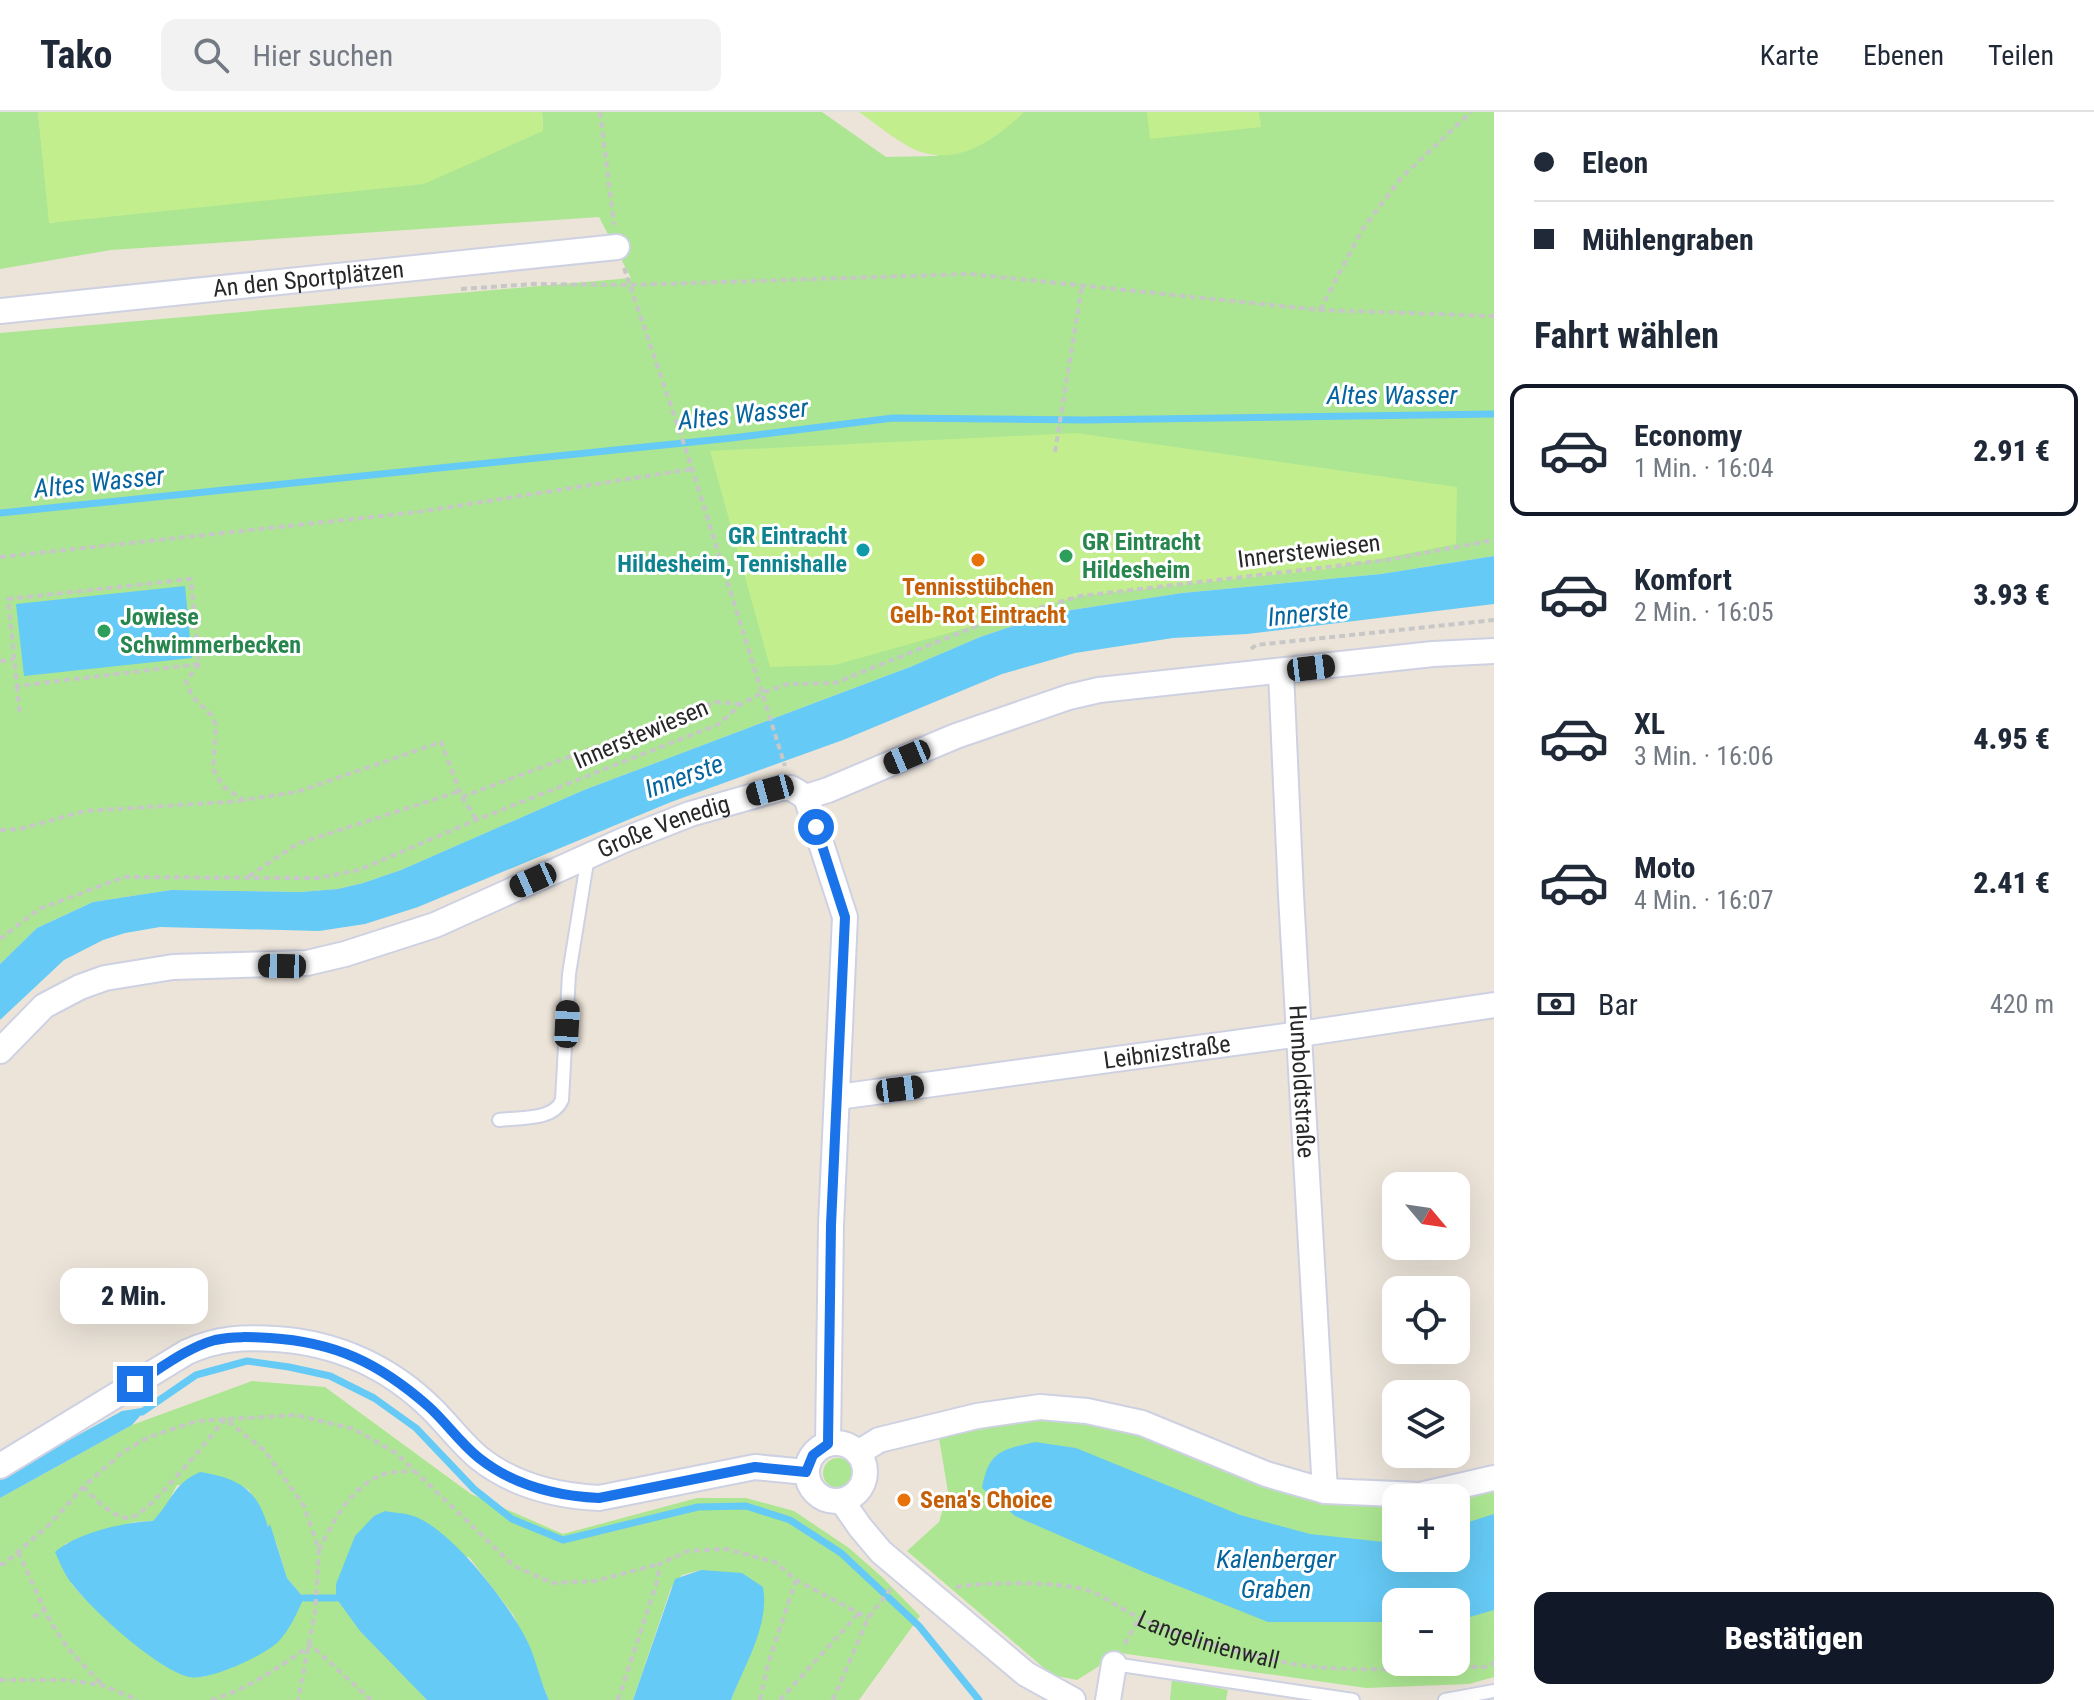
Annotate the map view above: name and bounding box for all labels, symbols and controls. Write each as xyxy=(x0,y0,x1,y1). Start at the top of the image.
search box xyxy=(161,19,721,91)
text: Tako xyxy=(40,33,113,77)
icon: search xyxy=(189,33,233,77)
text: Hier suchen xyxy=(253,38,393,73)
text: Karte xyxy=(1760,39,1819,72)
text: Ebenen xyxy=(1863,39,1944,72)
text: Teilen xyxy=(1988,39,2054,72)
text: Eleon xyxy=(1582,145,1648,180)
text: Mühlengraben xyxy=(1582,222,1754,257)
street label: An den Sportplätzen xyxy=(211,255,405,303)
text: Fahrt wählen xyxy=(1534,315,1719,357)
water label: Altes Wasser xyxy=(1326,380,1459,410)
water label: Altes Wasser xyxy=(676,392,811,436)
icon: car xyxy=(1538,414,1610,486)
text: Economy xyxy=(1634,418,1742,453)
text: 2.91 € xyxy=(1973,433,2050,468)
text: 1 Min. · 16:04 xyxy=(1634,453,1774,483)
water label: Altes Wasser xyxy=(32,460,167,504)
place label: GR Eintracht Hildesheim, Tennishalle xyxy=(617,522,847,578)
place label: GR Eintracht Hildesheim xyxy=(1082,528,1201,584)
street label: Innerstewiesen xyxy=(1236,528,1382,574)
marker: GR Eintracht Hildesheim, Tennishalle xyxy=(854,541,872,559)
marker: GR Eintracht Hildesheim xyxy=(1057,547,1075,565)
marker: Tennisstübchen Gelb-Rot Eintracht xyxy=(969,551,987,569)
icon: car xyxy=(1538,558,1610,630)
text: Komfort xyxy=(1634,562,1732,597)
place label: Tennisstübchen Gelb-Rot Eintracht xyxy=(890,573,1066,629)
text: 3.93 € xyxy=(1973,577,2050,612)
water label: Innerste xyxy=(1266,594,1350,632)
text: 2 Min. · 16:05 xyxy=(1634,597,1774,627)
place label: Jowiese Schwimmerbecken xyxy=(120,603,301,659)
marker: Jowiese Schwimmerbecken xyxy=(95,622,113,640)
car xyxy=(1286,653,1336,683)
street label: Innerstewiesen xyxy=(569,693,713,775)
icon: car xyxy=(1538,702,1610,774)
text: XL xyxy=(1634,706,1665,741)
text: 4.95 € xyxy=(1973,721,2050,756)
car xyxy=(880,737,934,777)
text: 3 Min. · 16:06 xyxy=(1634,741,1774,771)
water label: Innerste xyxy=(641,747,727,805)
car xyxy=(744,772,796,808)
street label: Große Venedig xyxy=(593,790,733,864)
route start xyxy=(798,809,834,845)
icon: car xyxy=(1538,846,1610,918)
text: Moto xyxy=(1634,850,1695,885)
car xyxy=(506,859,560,901)
text: 2.41 € xyxy=(1973,865,2050,900)
text: 4 Min. · 16:07 xyxy=(1634,885,1774,915)
car xyxy=(258,954,306,978)
icon: cash xyxy=(1534,982,1578,1026)
text: Bar xyxy=(1598,987,1638,1022)
text: 420 m xyxy=(1990,989,2054,1019)
car xyxy=(554,999,580,1049)
street label: Humboldtstraße xyxy=(1283,1004,1320,1159)
street label: Leibnizstraße xyxy=(1102,1030,1232,1075)
car xyxy=(875,1074,925,1104)
north arrow xyxy=(1382,1172,1470,1260)
map controls xyxy=(1382,1172,1470,1676)
callout: 2 Min. xyxy=(61,1268,209,1324)
button: locate xyxy=(1382,1276,1470,1364)
text: 2 Min. xyxy=(101,1281,167,1311)
route end xyxy=(117,1366,153,1402)
button: layers xyxy=(1382,1380,1470,1468)
button: + xyxy=(1382,1484,1470,1572)
place label: Sena's Choice xyxy=(920,1486,1053,1514)
marker: Sena's Choice xyxy=(895,1491,913,1509)
water label: Kalenberger Graben xyxy=(1216,1544,1337,1604)
button: − xyxy=(1382,1588,1470,1676)
button: Bestätigen xyxy=(1534,1592,2054,1684)
street label: Langelinienwall xyxy=(1133,1605,1282,1675)

